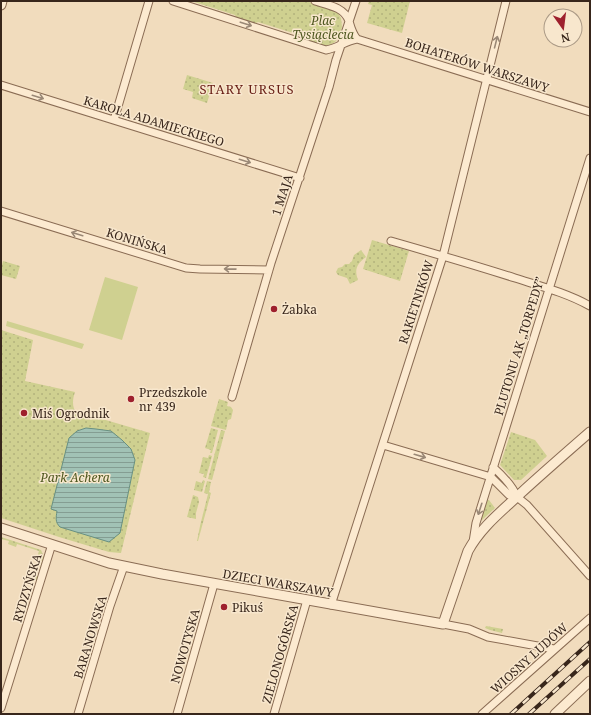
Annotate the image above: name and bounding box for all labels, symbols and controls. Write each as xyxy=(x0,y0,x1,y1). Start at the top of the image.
north arrow xyxy=(543,8,583,48)
park label: Plac Tysiąclecia xyxy=(292,12,354,43)
one-way arrow xyxy=(239,21,252,28)
text: N xyxy=(559,30,572,47)
street label: BOHATERÓW WARSZAWY xyxy=(403,34,552,96)
one-way arrow xyxy=(493,35,500,48)
district label: STARY URSUS xyxy=(199,80,295,98)
street label: KAROLA ADAMIECKIEGO xyxy=(82,92,226,151)
one-way arrow xyxy=(32,93,44,101)
one-way arrow xyxy=(238,158,251,165)
street label: 1 MAJA xyxy=(267,172,297,218)
street label: KONIŃSKA xyxy=(104,224,170,259)
one-way arrow xyxy=(71,230,84,237)
street label: RAKIETNIKÓW xyxy=(394,258,438,346)
one-way arrow xyxy=(224,265,237,273)
street label: PLUTONU AK „TORPEDY” xyxy=(490,274,548,418)
place label: Żabka xyxy=(282,301,317,318)
marker: Żabka xyxy=(269,304,279,314)
place label: Przedszkole nr 439 xyxy=(139,384,207,415)
marker: Przedszkole nr 439 xyxy=(126,394,136,404)
place label: Miś Ogrodnik xyxy=(32,405,111,422)
marker: Miś Ogrodnik xyxy=(19,408,29,418)
one-way arrow xyxy=(414,453,427,460)
park label: Park Achera xyxy=(39,469,110,486)
one-way arrow xyxy=(476,503,483,516)
street label: RYDZYŃSKA xyxy=(9,551,46,624)
street label: DZIECI WARSZAWY xyxy=(221,565,335,601)
street label: BARANOWSKA xyxy=(69,593,111,681)
place label: Pikuś xyxy=(232,599,263,616)
marker: Pikuś xyxy=(219,602,229,612)
street label: ZIELONOGÓRSKA xyxy=(258,602,302,705)
street label: NOWOTYSKA xyxy=(166,606,204,685)
street label: WIOSNY LUDÓW xyxy=(487,619,571,697)

